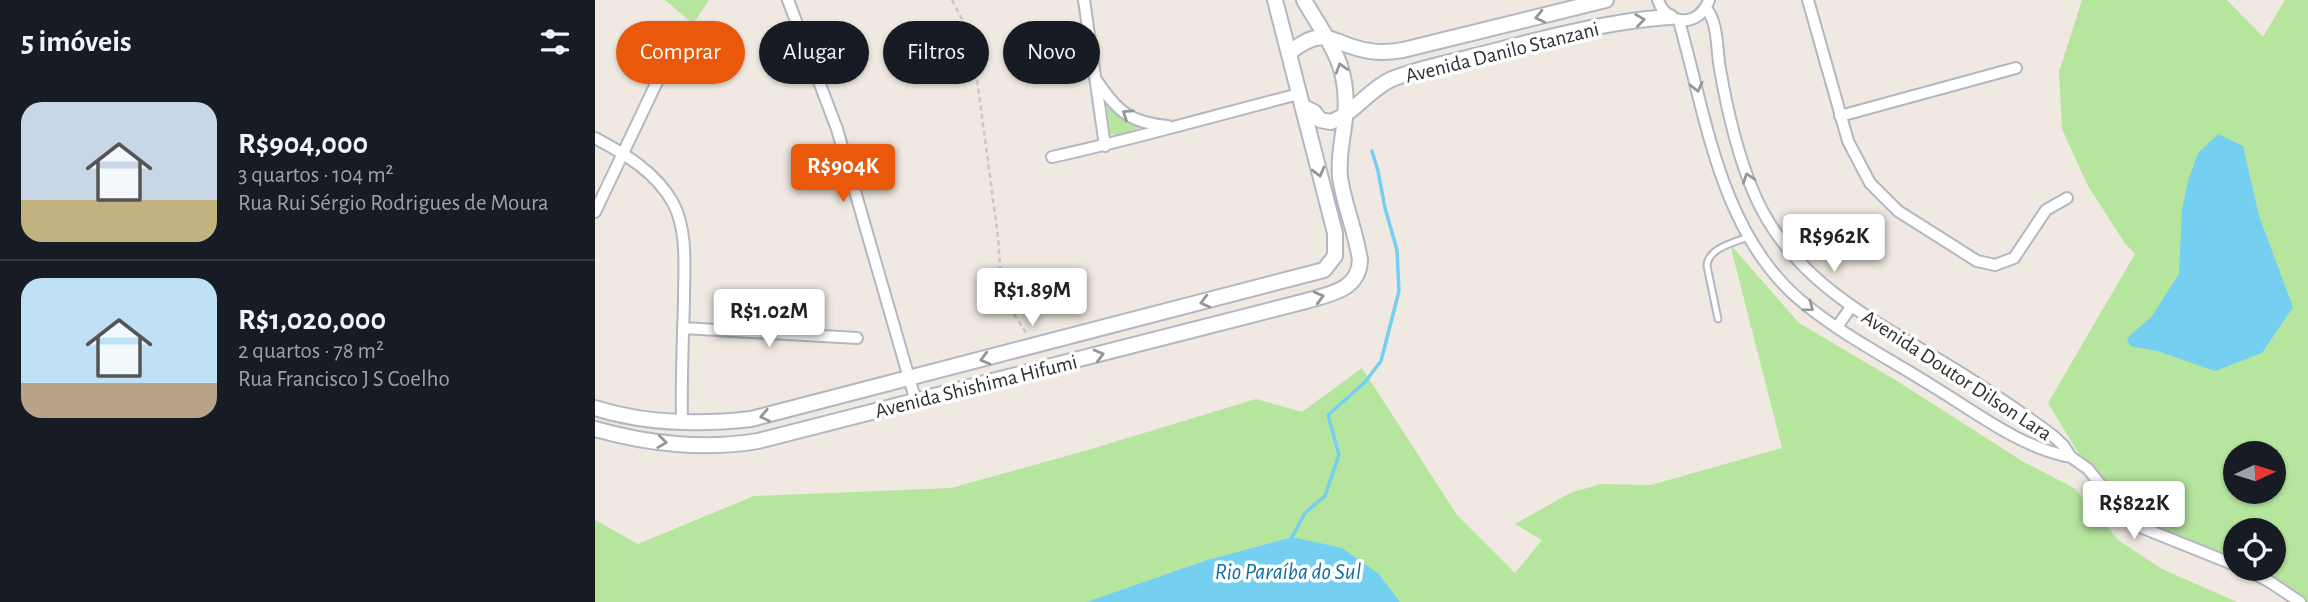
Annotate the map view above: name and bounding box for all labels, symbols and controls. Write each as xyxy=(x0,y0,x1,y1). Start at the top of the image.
one-way arrow xyxy=(1534,9,1546,24)
one-way arrow xyxy=(1634,12,1646,27)
street label: Avenida Danilo Stanzani xyxy=(1403,18,1601,87)
chip: Comprar xyxy=(616,21,745,84)
chip: Alugar xyxy=(759,21,869,84)
chip: Filtros xyxy=(883,21,989,84)
chip: Novo xyxy=(1003,21,1100,84)
icon: filters xyxy=(536,23,574,61)
text: 5 imóveis xyxy=(21,27,132,57)
one-way arrow xyxy=(1335,62,1349,74)
one-way arrow xyxy=(1689,81,1703,93)
one-way arrow xyxy=(1122,110,1135,122)
text: R$904,000 xyxy=(238,129,368,159)
icon: home xyxy=(77,130,161,214)
pin: R$904K xyxy=(786,144,900,204)
text: R$904K xyxy=(807,155,879,178)
text: 3 quartos · 104 m² xyxy=(238,164,394,187)
one-way arrow xyxy=(1311,166,1326,178)
one-way arrow xyxy=(1742,172,1756,184)
text: Rua Rui Sérgio Rodrigues de Moura xyxy=(238,192,549,215)
pin: R$962K xyxy=(1777,215,1891,274)
text: R$962K xyxy=(1799,225,1869,248)
pin: R$1.89M xyxy=(967,268,1097,328)
text: R$1.89M xyxy=(993,279,1071,302)
pin: R$1.02M xyxy=(704,290,834,349)
one-way arrow xyxy=(1313,291,1325,306)
one-way arrow xyxy=(1199,294,1211,308)
one-way arrow xyxy=(1801,298,1813,311)
text: R$1.02M xyxy=(730,300,808,323)
text: R$1,020,000 xyxy=(238,305,386,335)
icon: home xyxy=(77,306,161,390)
street label: Avenida Doutor Dilson Lara xyxy=(1858,306,2056,445)
text: 2 quartos · 78 m² xyxy=(238,340,384,363)
one-way arrow xyxy=(1092,348,1104,363)
street label: Avenida Shishima Hifumi xyxy=(873,351,1079,422)
one-way arrow xyxy=(979,351,991,365)
text: Rua Francisco J S Coelho xyxy=(238,368,450,391)
one-way arrow xyxy=(759,407,771,422)
one-way arrow xyxy=(656,434,668,449)
north arrow xyxy=(2223,441,2285,504)
map controls xyxy=(2223,441,2286,581)
pin: R$822K xyxy=(2077,482,2191,541)
text: R$822K xyxy=(2099,492,2169,515)
button: locate xyxy=(2223,518,2286,581)
water label: Rio Paraíba do Sul xyxy=(1215,561,1362,584)

